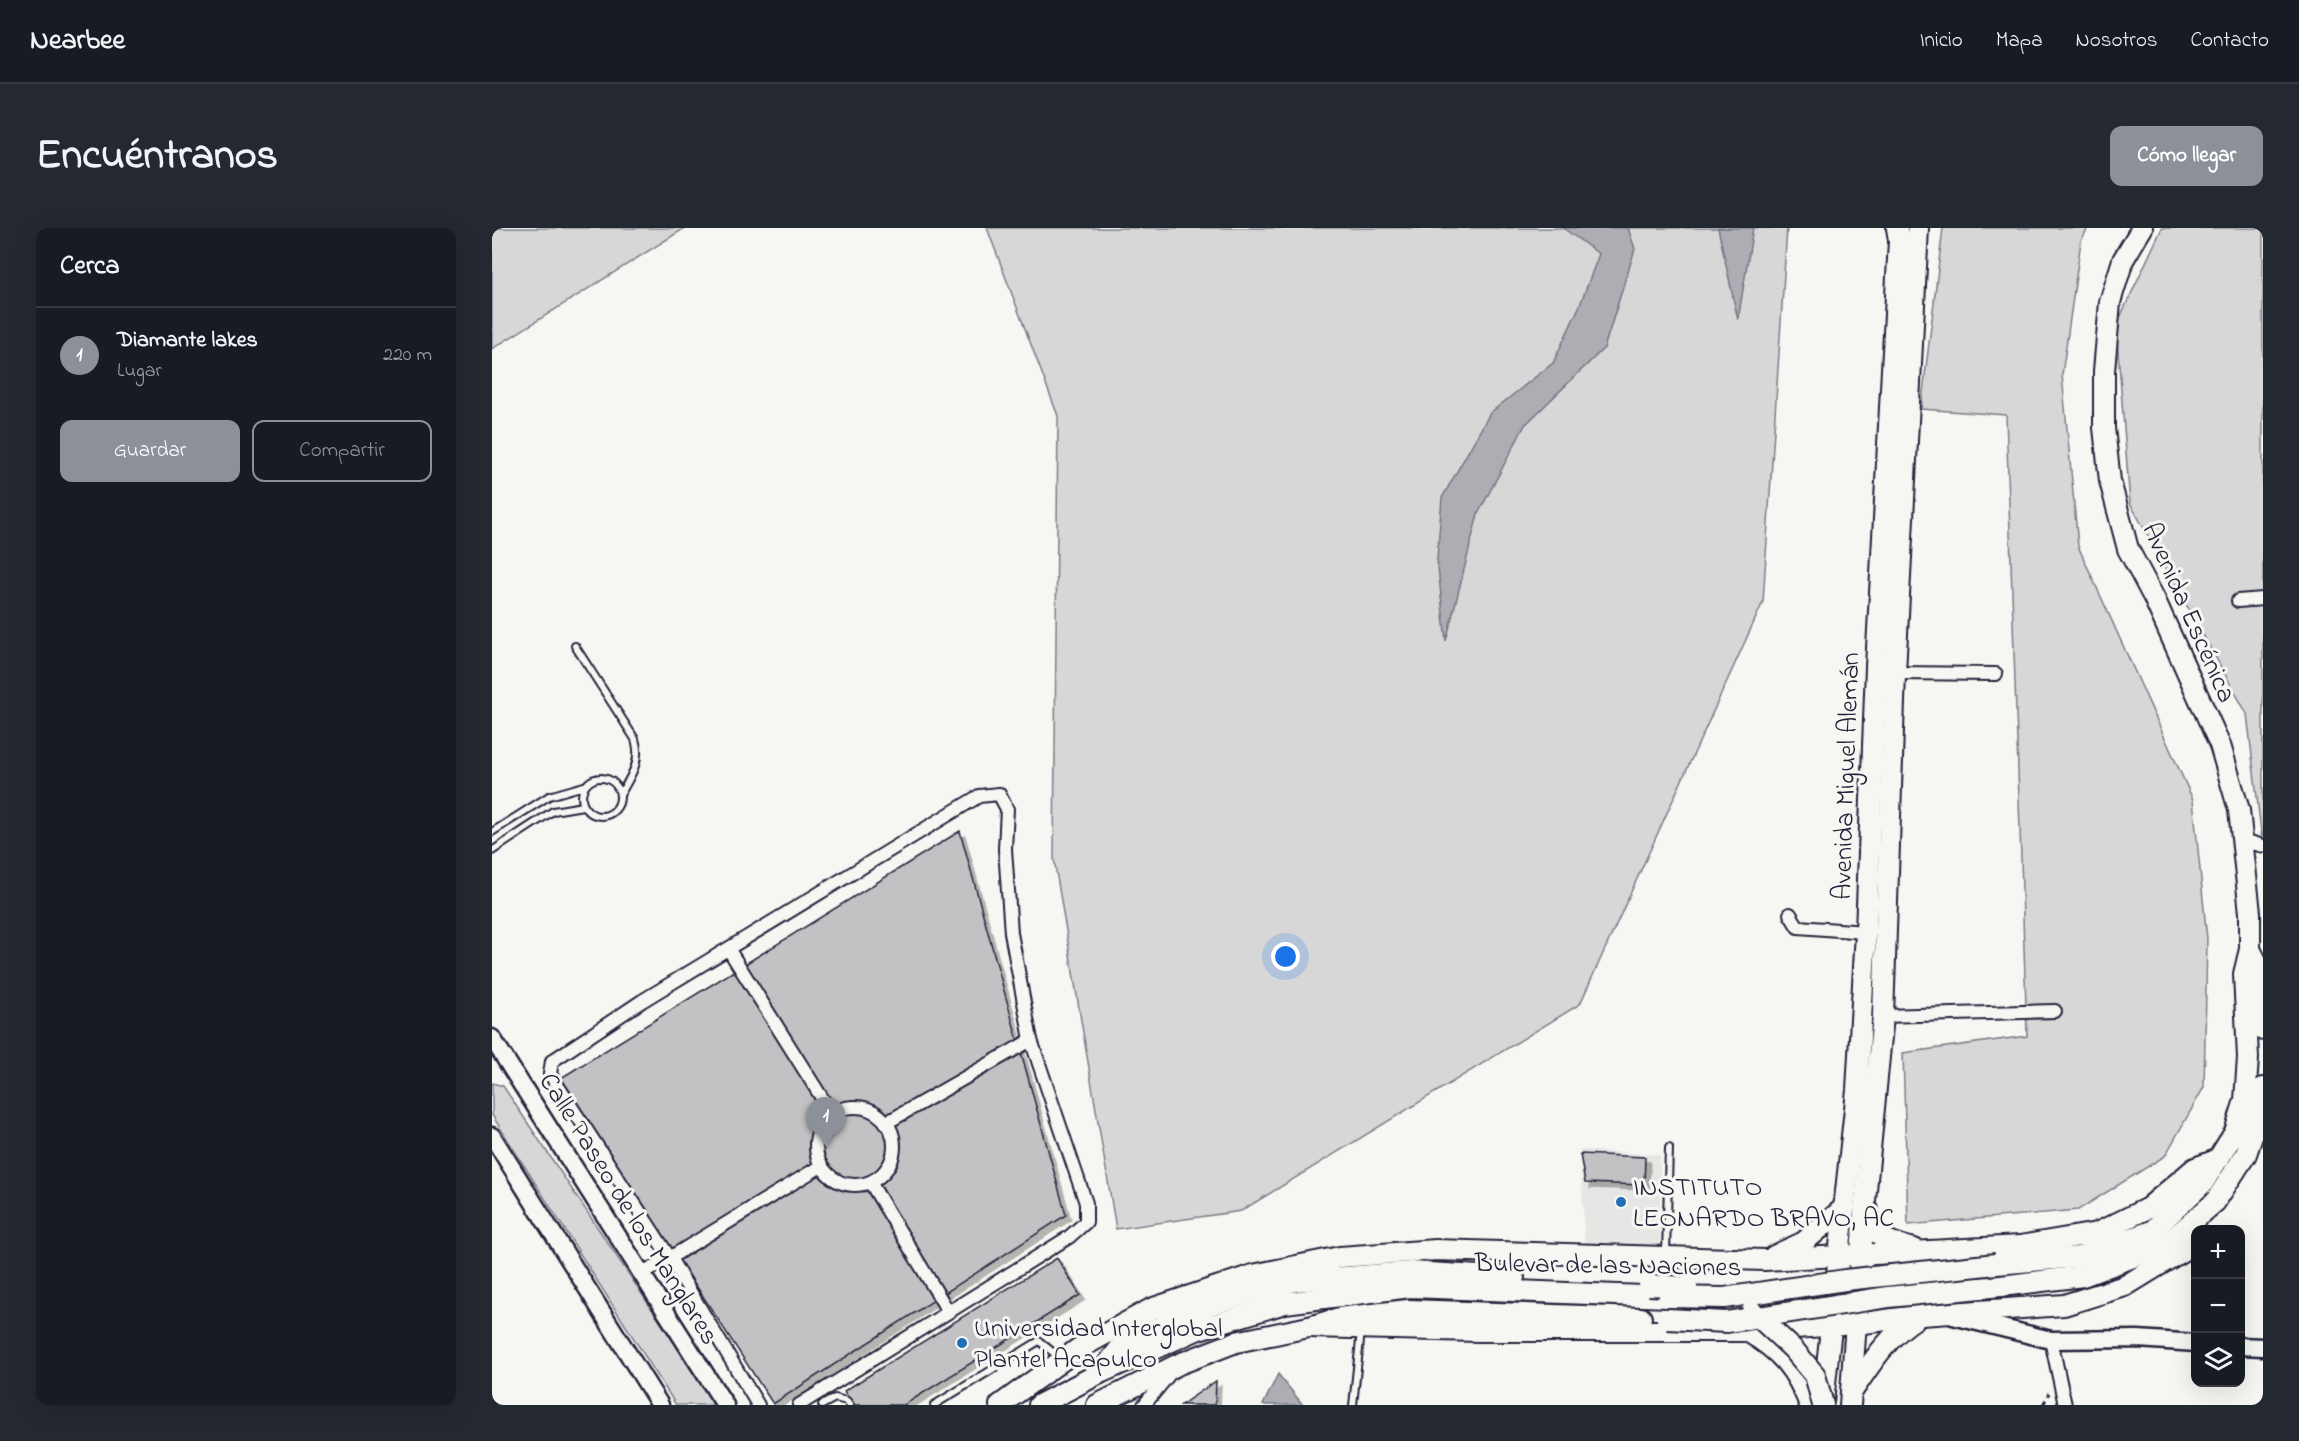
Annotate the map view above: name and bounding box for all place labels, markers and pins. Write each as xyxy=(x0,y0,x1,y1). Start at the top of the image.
pin: 1 xyxy=(806,1098,846,1147)
place label: INSTITUTO LEONARDO BRAVO, AC xyxy=(1633,1169,1894,1239)
marker: INSTITUTO LEONARDO BRAVO, AC xyxy=(1614,1195,1628,1209)
place label: Universidad Interglobal Plantel Acapulco xyxy=(974,1310,1223,1380)
marker: Universidad Interglobal Plantel Acapulco xyxy=(955,1336,969,1350)

